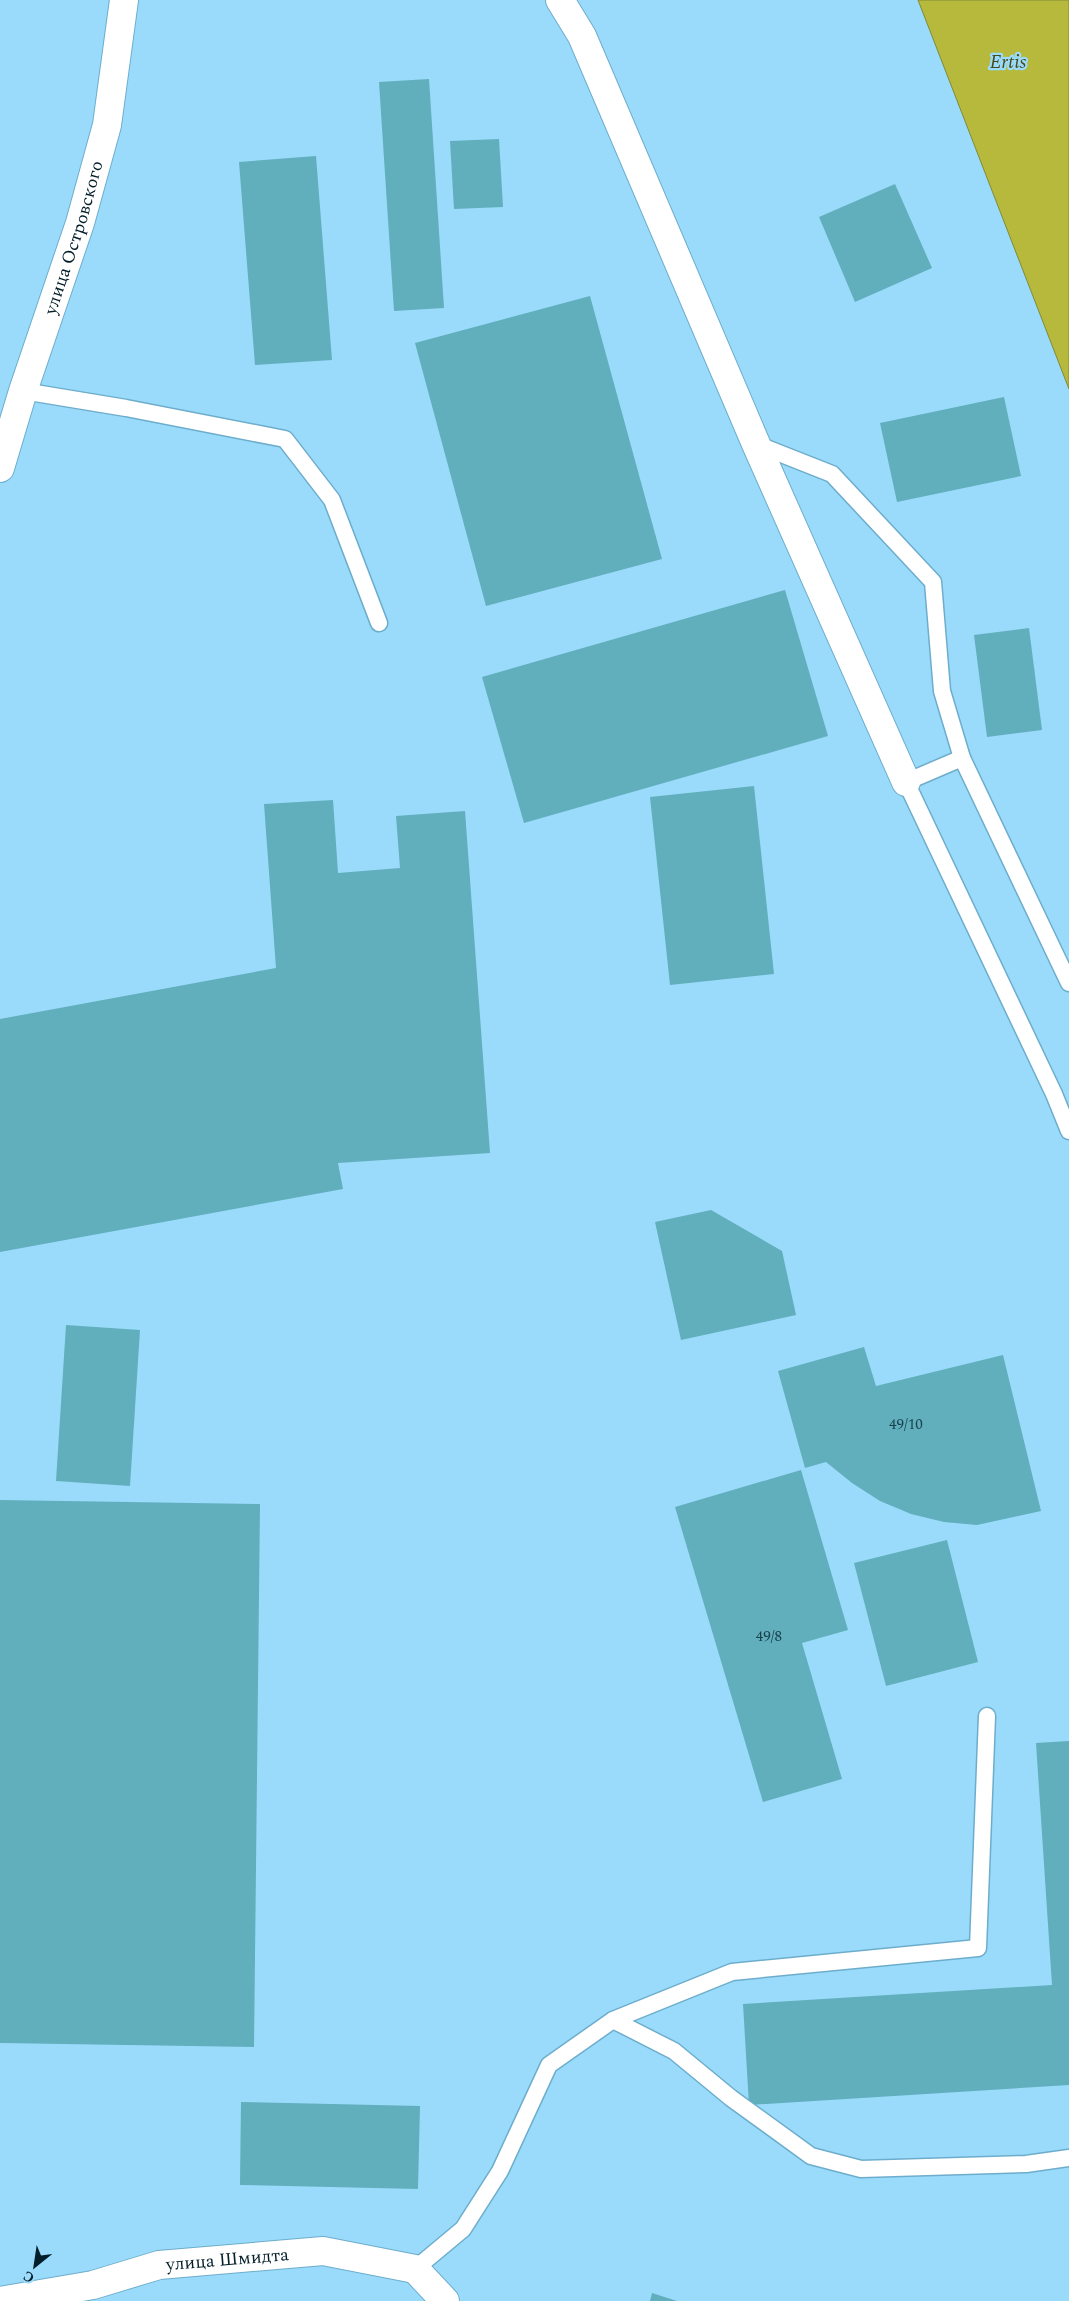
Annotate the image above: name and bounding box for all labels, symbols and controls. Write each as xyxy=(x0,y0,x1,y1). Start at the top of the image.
water label: Ertis xyxy=(990,48,1027,77)
street label: улица Островского xyxy=(36,157,110,319)
house number: 49/10 xyxy=(889,1413,923,1436)
house number: 49/8 xyxy=(756,1625,782,1648)
street label: улица Шмидта xyxy=(164,2240,290,2278)
north arrow xyxy=(10,2241,60,2291)
text: С xyxy=(19,2265,38,2288)

